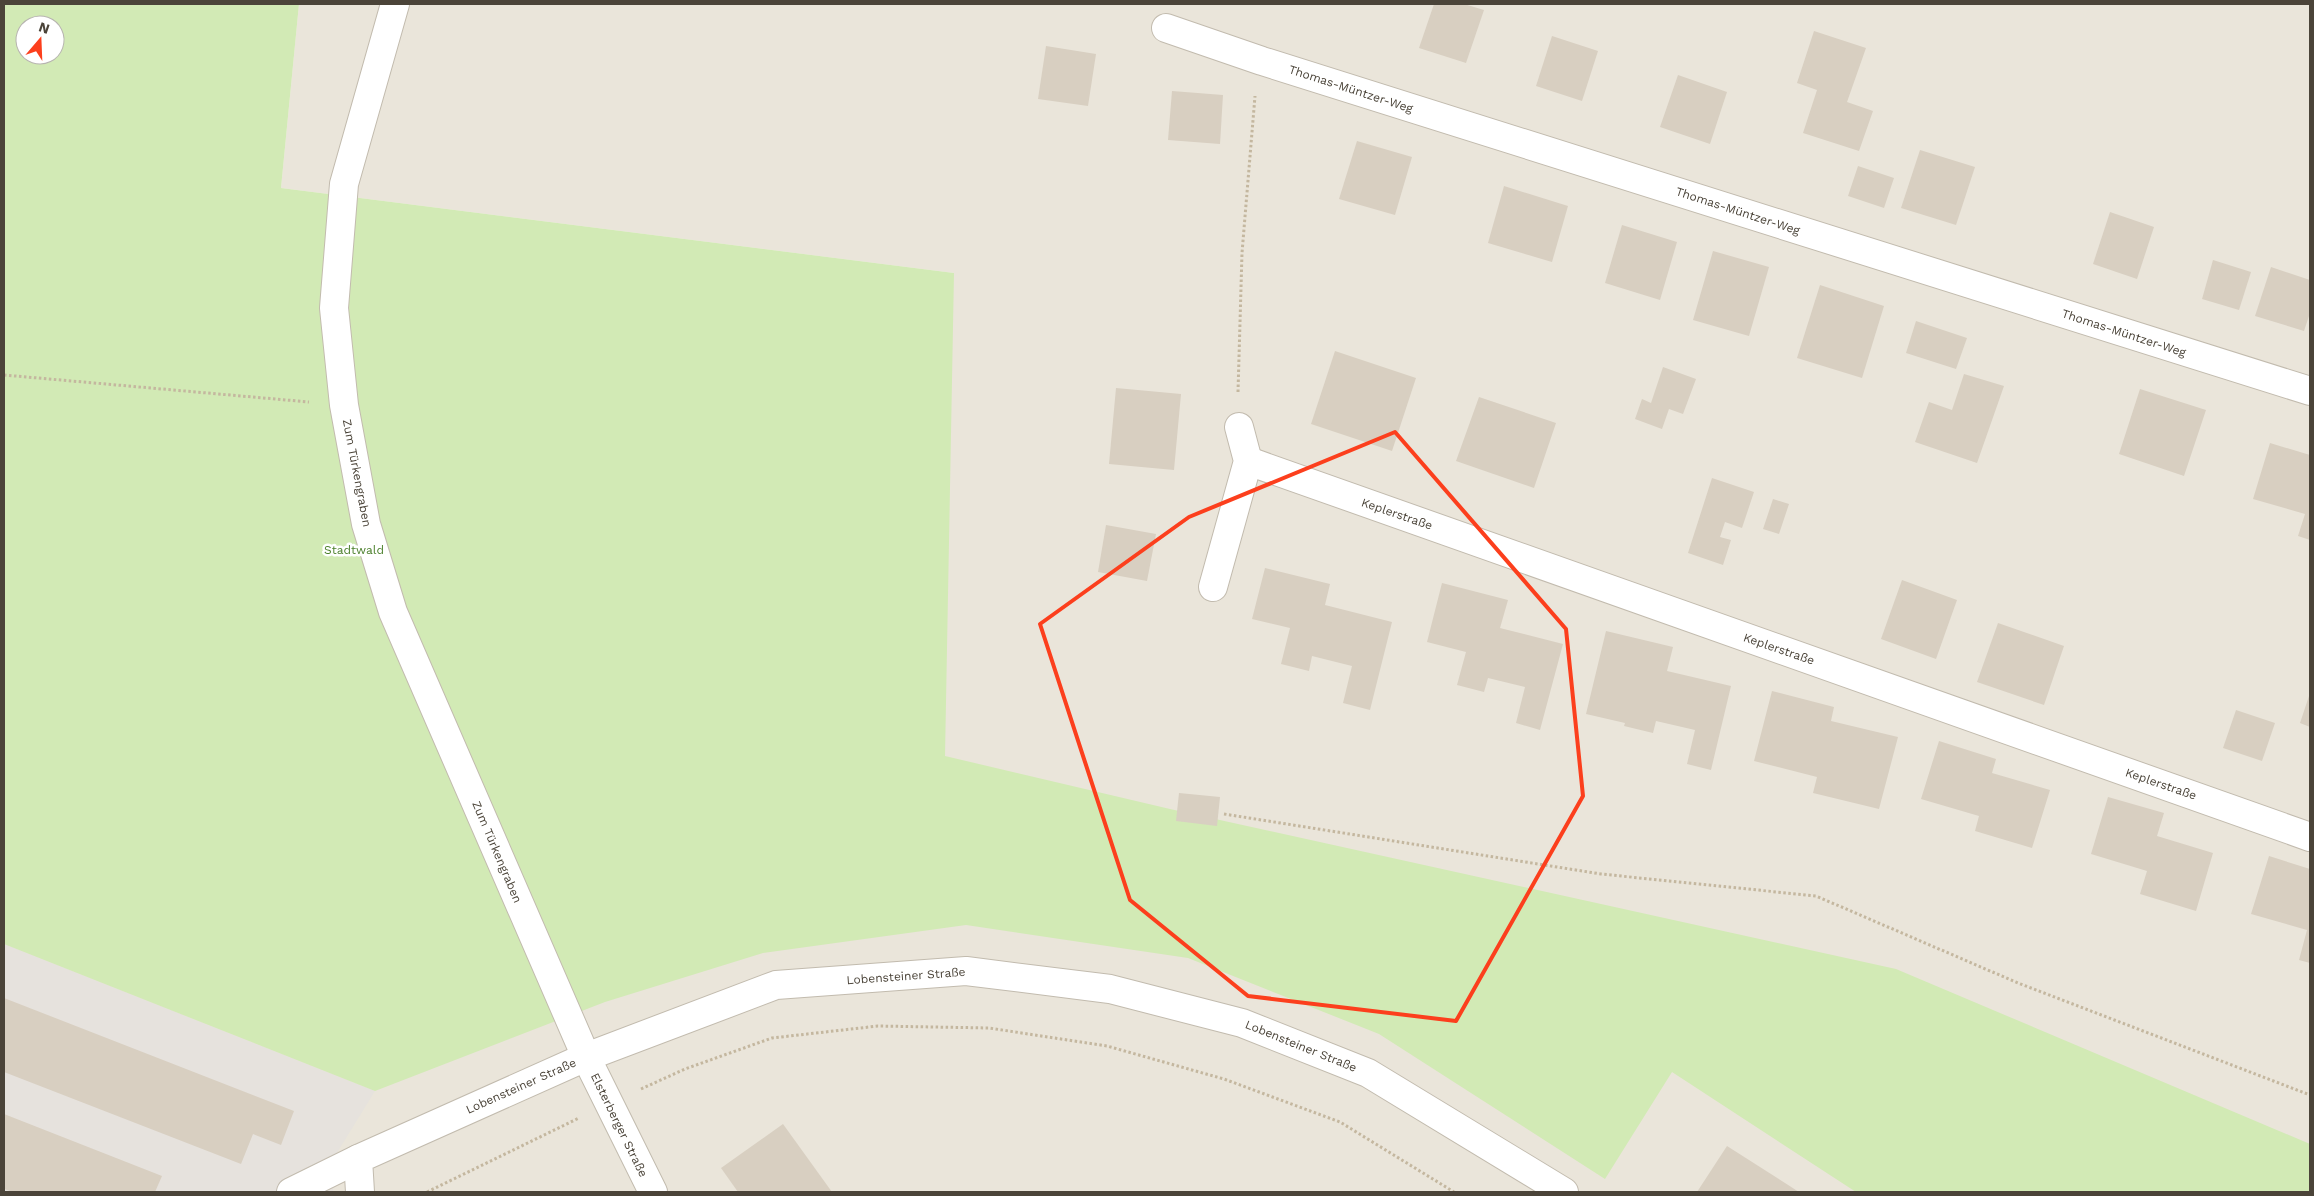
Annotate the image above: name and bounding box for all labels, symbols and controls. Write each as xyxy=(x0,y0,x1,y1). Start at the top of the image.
north arrow xyxy=(15,15,65,65)
text: N xyxy=(37,18,52,37)
street label: Thomas-Müntzer-Weg xyxy=(1287,62,1415,116)
street label: Thomas-Müntzer-Weg xyxy=(1674,184,1802,238)
street label: Thomas-Müntzer-Weg xyxy=(2060,306,2188,360)
street label: Zum Türkengraben xyxy=(340,418,374,528)
street label: Keplerstraße xyxy=(1360,495,1434,533)
park label: Stadtwald xyxy=(324,543,384,557)
street label: Keplerstraße xyxy=(1742,630,1816,668)
street label: Keplerstraße xyxy=(2124,765,2198,803)
street label: Zum Türkengraben xyxy=(469,799,525,905)
street label: Lobensteiner Straße xyxy=(846,965,966,987)
street label: Lobensteiner Straße xyxy=(1243,1017,1359,1075)
street label: Lobensteiner Straße xyxy=(464,1055,578,1117)
street label: Elsterberger Straße xyxy=(588,1071,650,1179)

